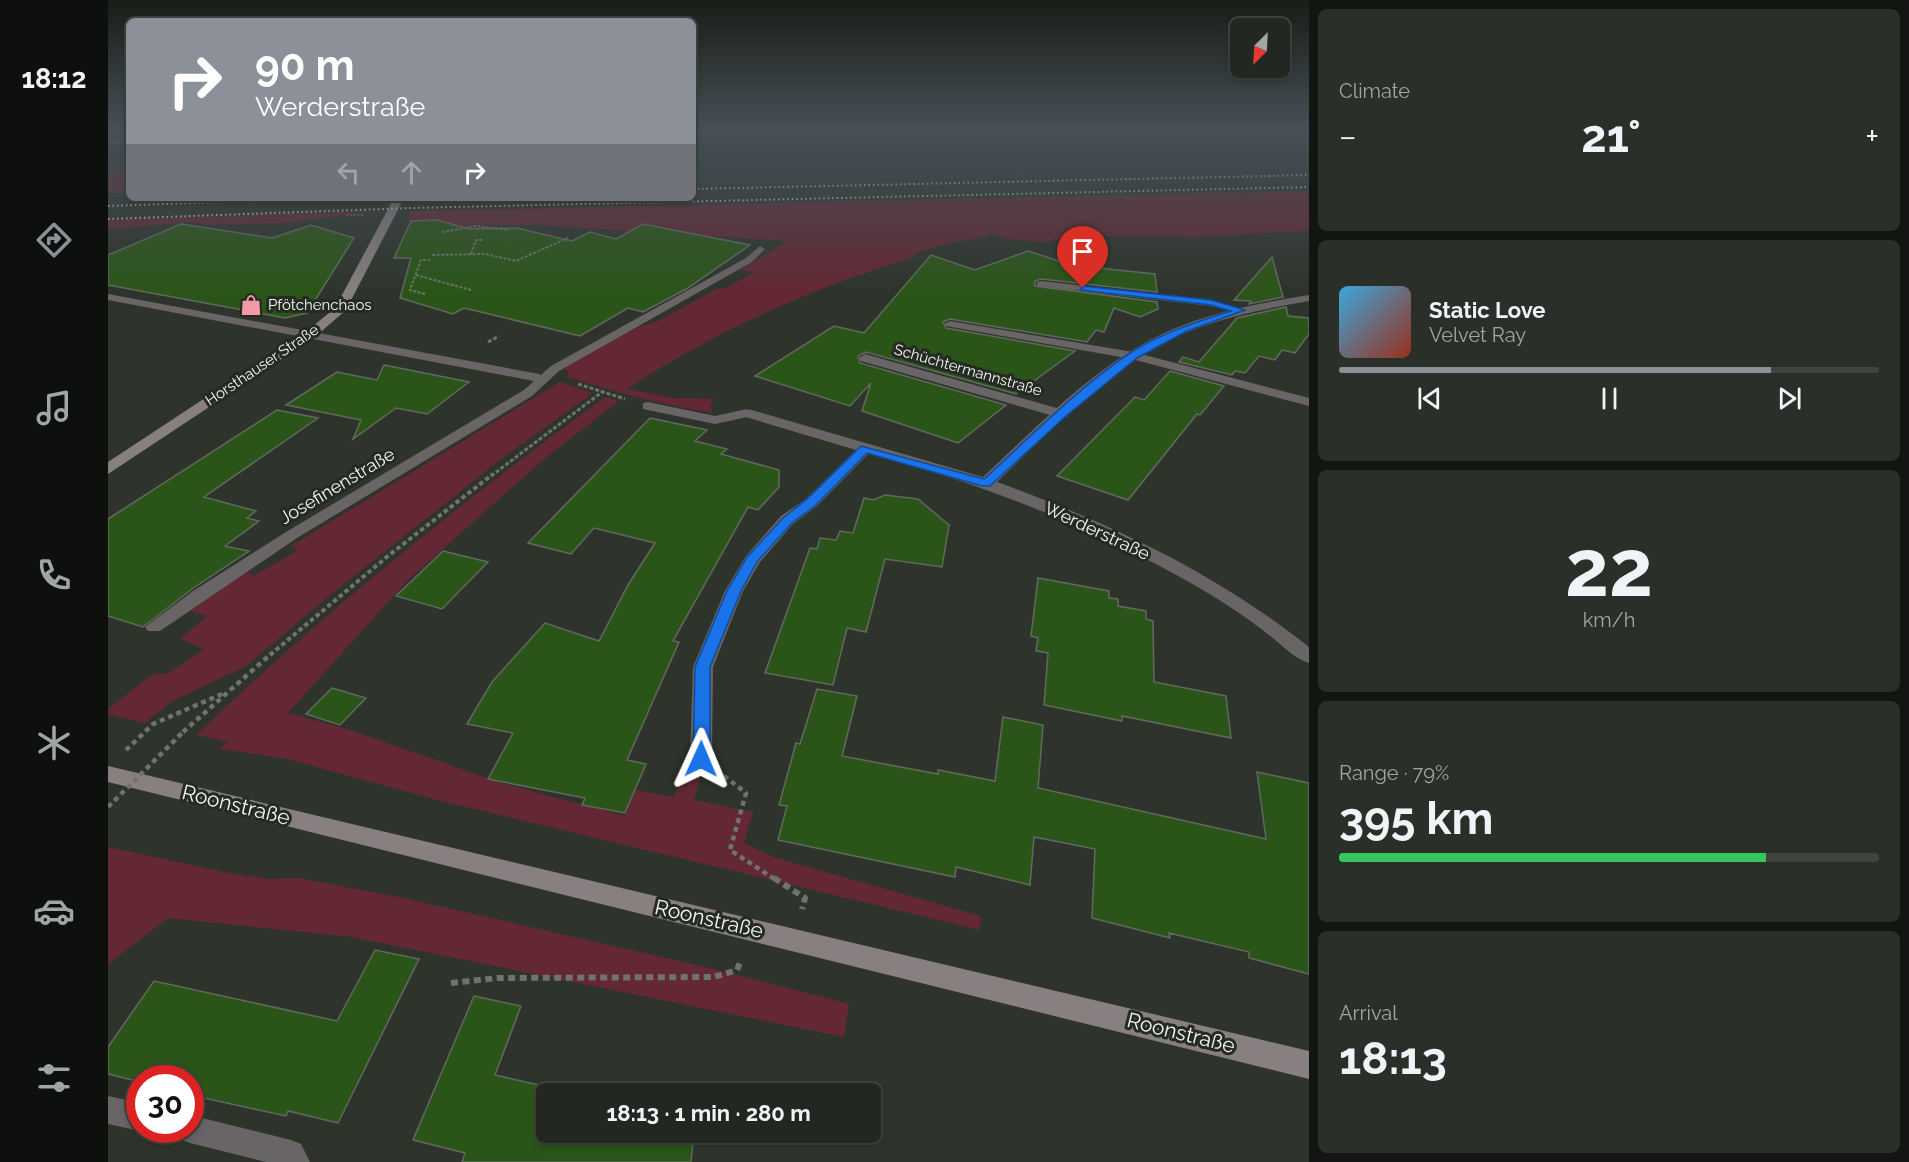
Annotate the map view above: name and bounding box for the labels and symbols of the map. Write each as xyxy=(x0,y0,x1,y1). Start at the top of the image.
north arrow xyxy=(1230,18,1290,78)
pin xyxy=(1057,226,1108,288)
shop icon: Pfötchenchaos xyxy=(239,293,263,317)
place label: Pfötchenchaos xyxy=(268,296,372,314)
street label: Horsthauser Straße xyxy=(202,320,322,410)
street label: Schüchtermannstraße xyxy=(892,340,1044,400)
street label: Josefinenstraße xyxy=(275,443,398,528)
street label: Werderstraße xyxy=(1041,497,1154,564)
position arrow xyxy=(669,727,733,791)
street label: Roonstraße xyxy=(180,779,293,830)
street label: Roonstraße xyxy=(652,894,766,943)
street label: Roonstraße xyxy=(1125,1007,1238,1058)
speed limit sign: 30 xyxy=(126,1065,204,1143)

